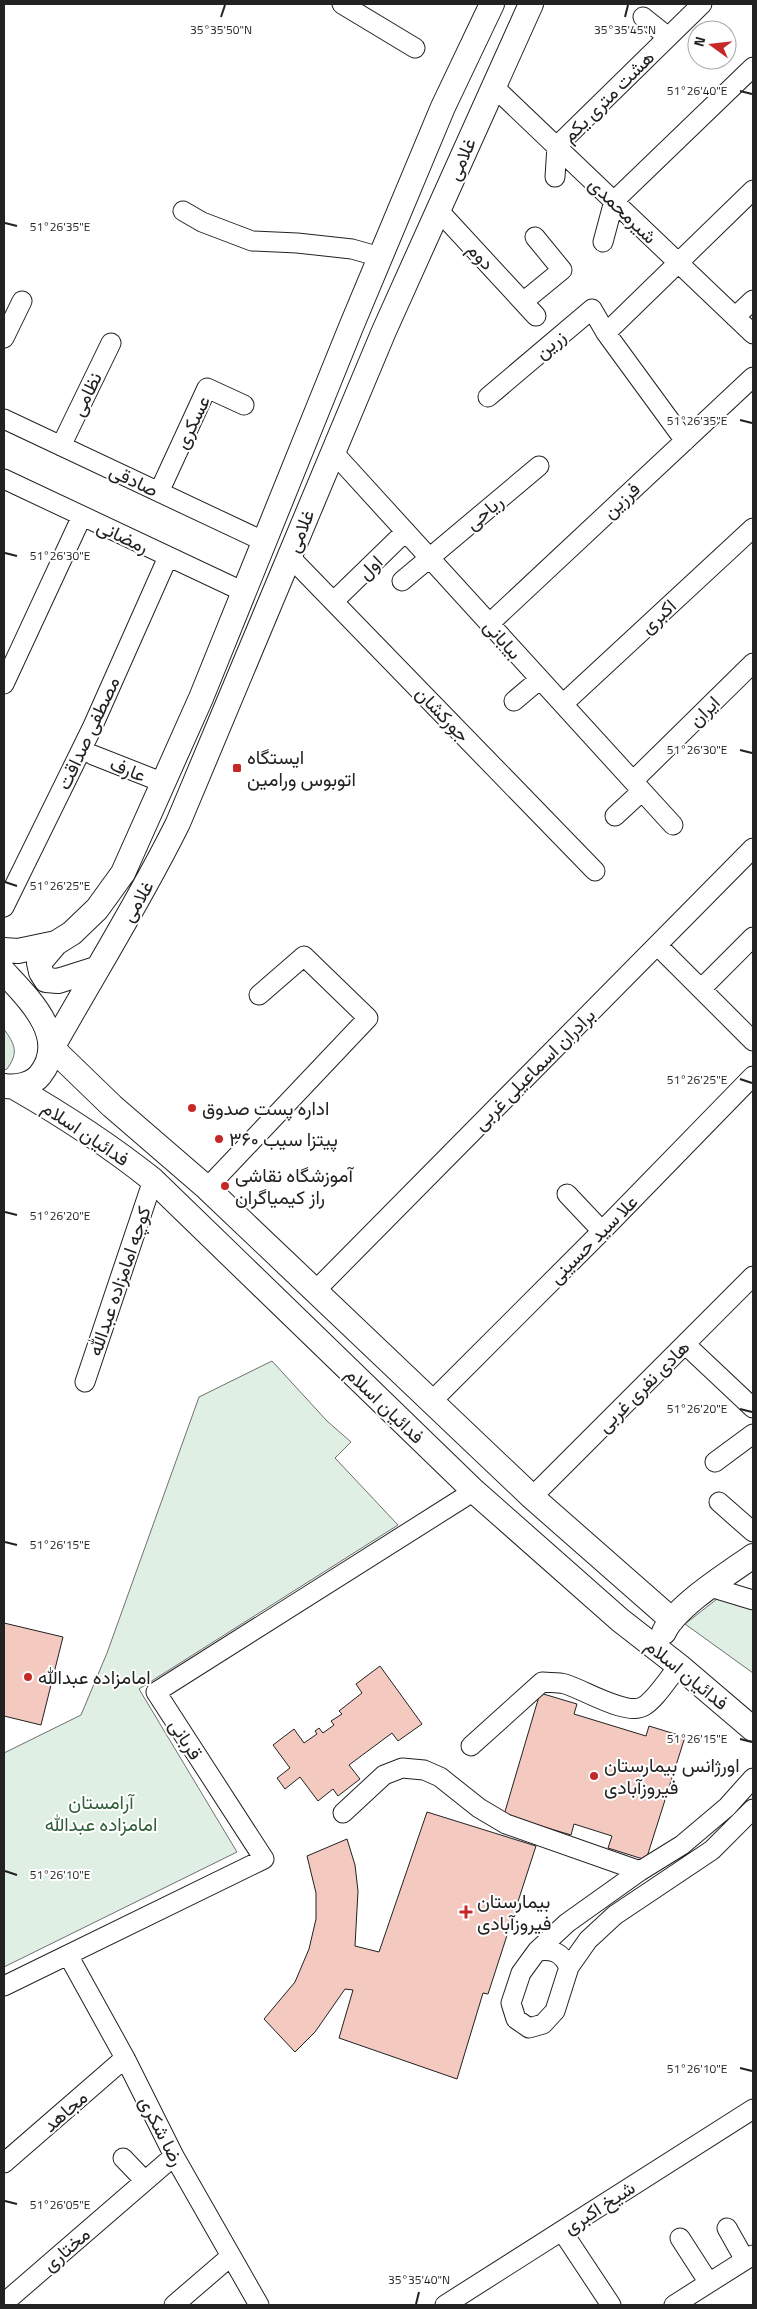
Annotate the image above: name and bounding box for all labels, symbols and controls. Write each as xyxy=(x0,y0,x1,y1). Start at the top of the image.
text: 35°35'50"N xyxy=(190,20,252,39)
text: 35°35'45"N xyxy=(594,20,656,39)
north arrow xyxy=(687,20,737,70)
text: N xyxy=(688,34,710,49)
street label: هشت متری یکم xyxy=(555,43,661,149)
text: 51°26'40"E xyxy=(667,81,728,100)
street label: غلامی xyxy=(438,133,483,185)
street label: شیرمحمدی xyxy=(582,169,664,250)
text: 51°26'35"E xyxy=(30,217,91,236)
street label: دوم xyxy=(461,235,502,276)
street label: زرین xyxy=(528,322,572,365)
street label: نظامی xyxy=(62,367,109,421)
street label: عسکری xyxy=(166,390,217,453)
text: 51°26'35"E xyxy=(667,411,728,430)
street label: صادقی xyxy=(105,456,163,503)
street label: فرزین xyxy=(595,475,646,525)
street label: ریاحی xyxy=(458,487,509,536)
street label: غلامی xyxy=(278,505,321,557)
street label: رمضانی xyxy=(93,511,154,560)
text: 51°26'30"E xyxy=(30,546,91,565)
street label: اول xyxy=(351,548,389,586)
street label: اکبری xyxy=(633,591,682,640)
street label: بیابانی xyxy=(477,612,529,665)
street label: مصطفی صداقت xyxy=(49,671,126,794)
street label: جورکشان xyxy=(409,679,477,748)
street label: ایران xyxy=(681,688,726,733)
text: 51°26'30"E xyxy=(667,740,728,759)
place label: ایستگاه اتوبوس ورامین xyxy=(247,742,356,793)
street label: عارف xyxy=(106,748,151,789)
marker: ایستگاه اتوبوس ورامین xyxy=(231,762,243,774)
street label: غلامی xyxy=(113,874,160,927)
text: 51°26'25"E xyxy=(30,876,91,895)
street label: برادران اسماعیلی غربی xyxy=(466,1001,601,1136)
text: 51°26'25"E xyxy=(667,1070,728,1089)
street label: فدائیان اسلام xyxy=(37,1093,136,1173)
place label: اداره پست صدوق xyxy=(202,1093,329,1122)
marker: اداره پست صدوق xyxy=(186,1102,198,1114)
place label: پیتزا سیب ۳۶۰ xyxy=(229,1124,338,1153)
marker: پیتزا سیب ۳۶۰ xyxy=(213,1133,225,1145)
place label: آموزشگاه نقاشی راز کیمیاگران xyxy=(235,1160,354,1211)
marker: آموزشگاه نقاشی راز کیمیاگران xyxy=(219,1180,231,1192)
street label: علا سید حسینی xyxy=(541,1187,644,1290)
street label: کوچه امامزاده عبدالله xyxy=(79,1202,158,1359)
text: 51°26'20"E xyxy=(30,1206,91,1225)
street label: هادی نفری غربی xyxy=(590,1333,696,1439)
street label: فدائیان اسلام xyxy=(339,1359,431,1450)
text: 51°26'20"E xyxy=(667,1399,728,1418)
text: 51°26'15"E xyxy=(30,1535,91,1554)
street label: فدائیان اسلام xyxy=(639,1631,735,1716)
place label: امامزاده عبدالله xyxy=(38,1662,151,1691)
marker: امامزاده عبدالله xyxy=(22,1671,34,1683)
street label: قربانی xyxy=(162,1712,211,1765)
text: 51°26'15"E xyxy=(667,1729,728,1748)
place label: اورژانس بیمارستان فیروزآبادی xyxy=(604,1750,740,1801)
marker: اورژانس بیمارستان فیروزآبادی xyxy=(588,1770,600,1782)
park label: آرامستان امامزاده عبدالله xyxy=(45,1787,157,1838)
text: 51°26'10"E xyxy=(30,1865,91,1884)
place label: بیمارستان فیروزآبادی xyxy=(477,1886,551,1937)
marker: بیمارستان فیروزآبادی xyxy=(459,1905,473,1919)
text: 51°26'10"E xyxy=(667,2059,728,2078)
street label: مجاهد xyxy=(36,2083,94,2138)
street label: رضا شکری xyxy=(132,2091,193,2171)
street label: شیخ اکبری xyxy=(557,2173,640,2241)
text: 51°26'05"E xyxy=(30,2195,91,2214)
street label: مختاری xyxy=(35,2220,96,2278)
text: 35°35'40"N xyxy=(388,2270,450,2289)

